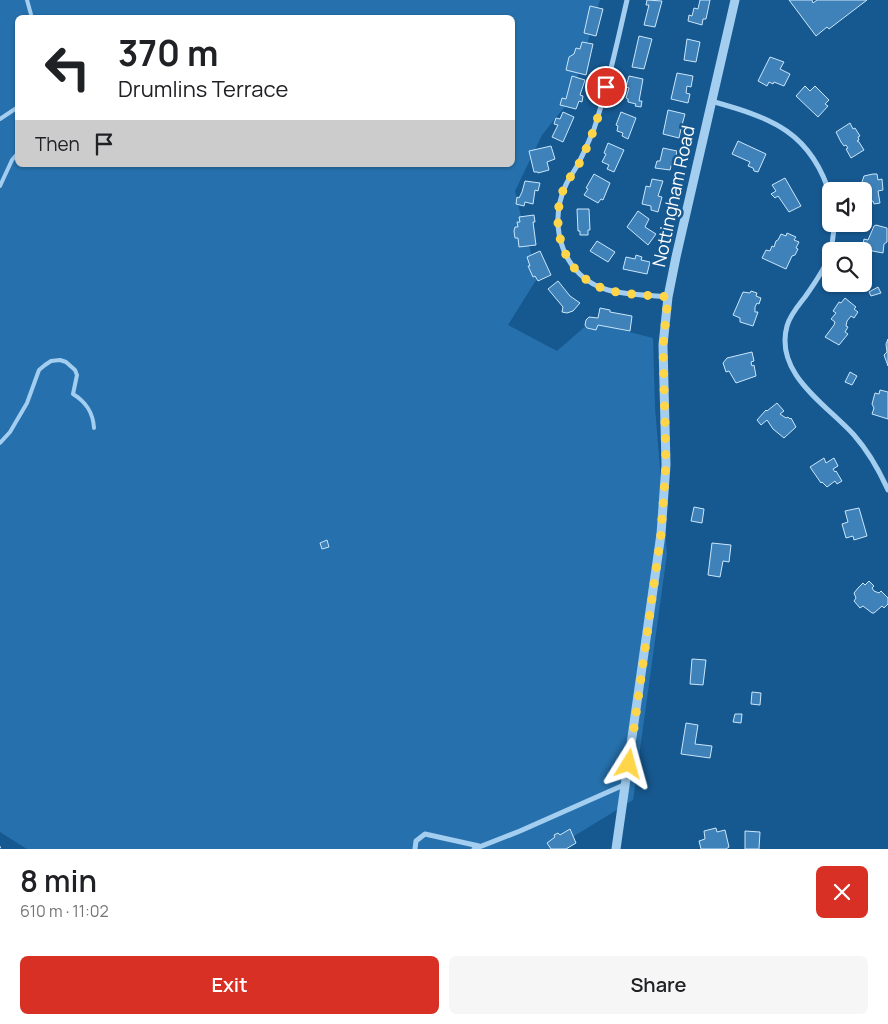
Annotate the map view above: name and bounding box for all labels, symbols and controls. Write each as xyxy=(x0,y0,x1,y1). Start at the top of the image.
text: 370 m xyxy=(118,29,219,77)
icon: left xyxy=(35,35,100,100)
pin xyxy=(585,66,627,108)
icon: arrive xyxy=(592,73,620,101)
text: Drumlins Terrace xyxy=(118,74,288,104)
street label: Nottingham Road xyxy=(646,123,700,269)
icon: arrive xyxy=(90,130,118,158)
text: Then xyxy=(35,131,80,157)
map controls xyxy=(822,182,872,292)
button: sound xyxy=(822,182,872,232)
button: search xyxy=(822,242,872,292)
position arrow xyxy=(602,737,654,789)
text: 8 min xyxy=(20,860,97,901)
button: close xyxy=(816,866,868,918)
text: 610 m · 11:02 xyxy=(20,900,109,922)
button: Exit xyxy=(20,956,439,1014)
button: Share xyxy=(449,956,868,1014)

